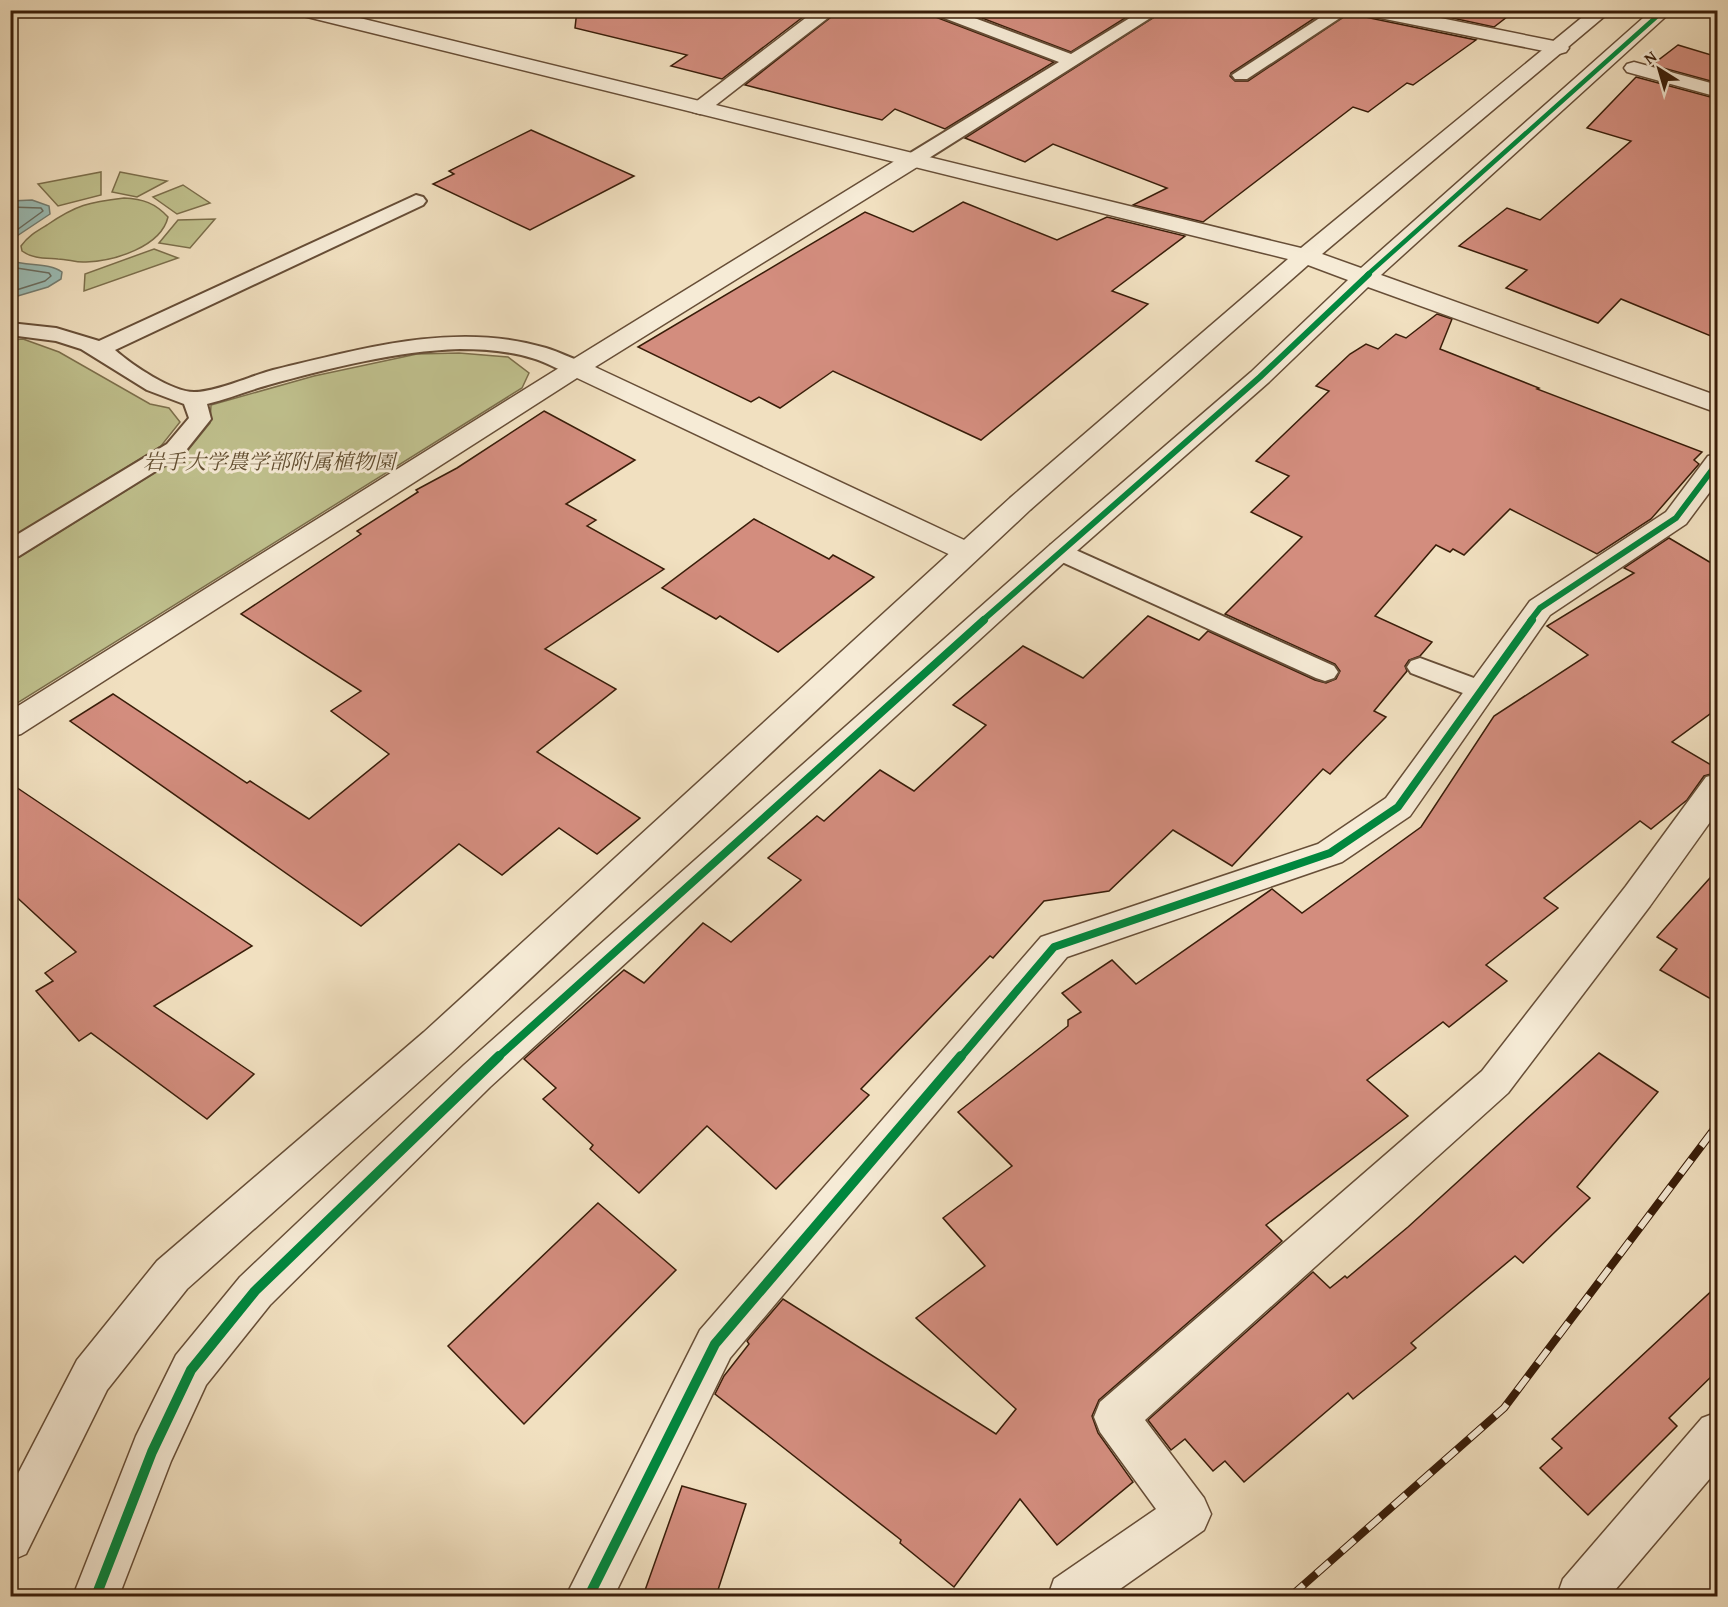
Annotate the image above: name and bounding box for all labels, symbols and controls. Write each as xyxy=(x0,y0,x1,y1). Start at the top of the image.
north arrow xyxy=(1629,39,1689,99)
text: N xyxy=(1638,44,1662,70)
park label: 岩手大学農学部附属植物園 xyxy=(143,446,398,477)

